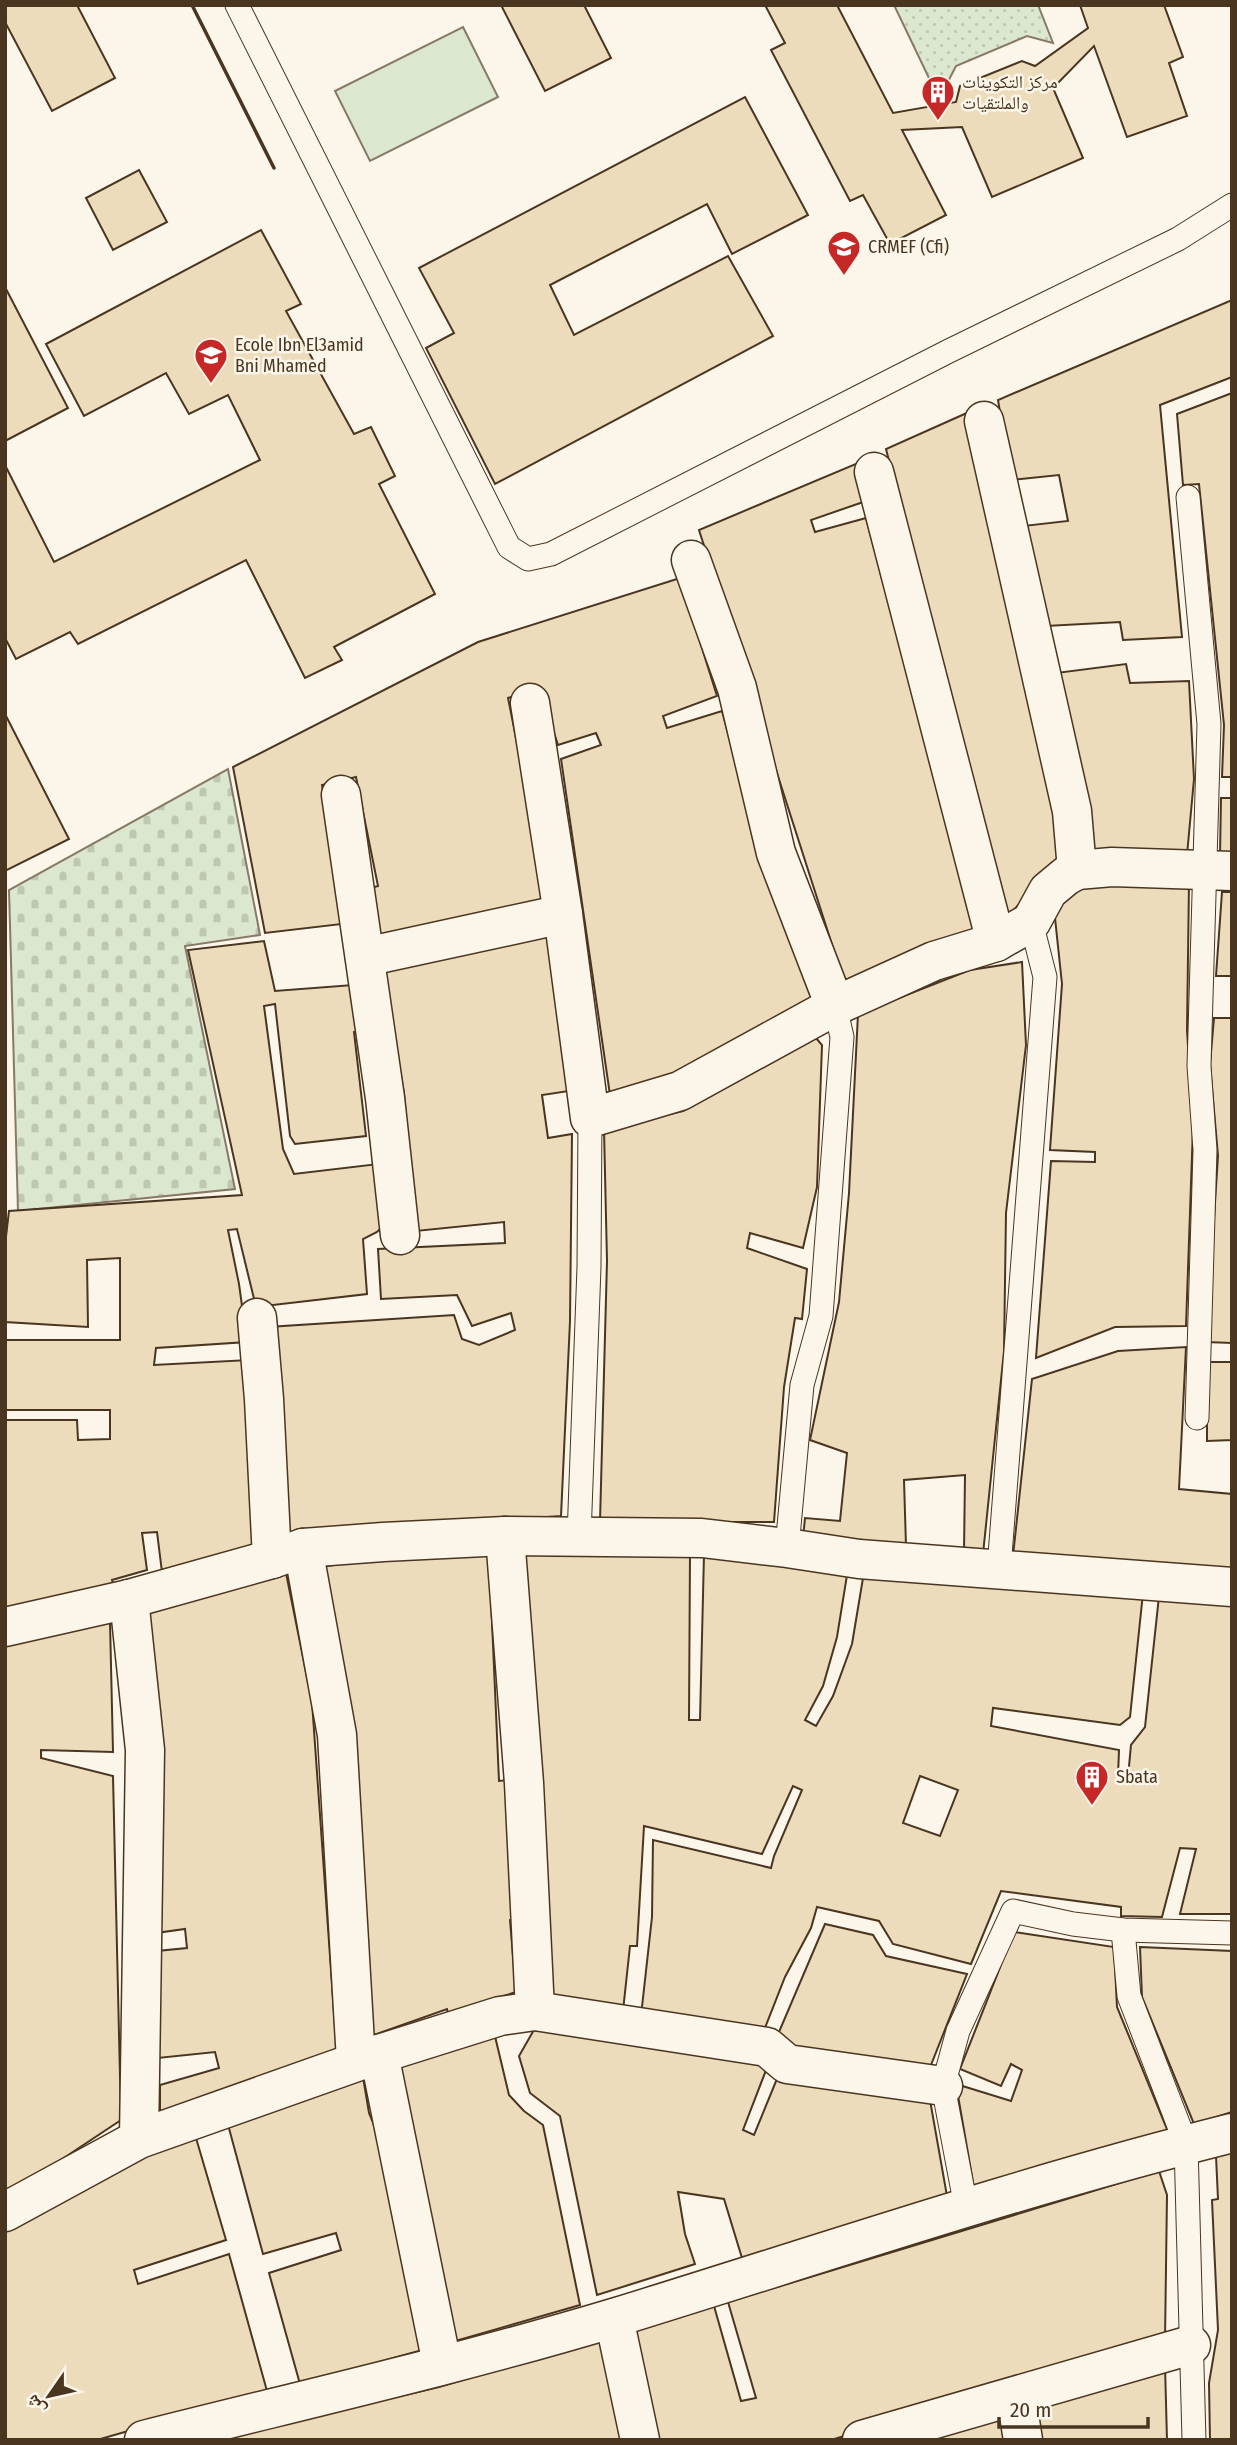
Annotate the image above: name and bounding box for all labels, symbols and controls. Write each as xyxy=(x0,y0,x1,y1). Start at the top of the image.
place label: مركز التكوينات والملتقيات xyxy=(962,71,1058,114)
building icon: مركز التكوينات والملتقيات xyxy=(919,73,957,122)
school or university icon: CRMEF (Cfi) xyxy=(825,228,863,277)
place label: CRMEF (Cfi) xyxy=(868,236,949,258)
place label: Ecole Ibn El3amid Bni Mhamed xyxy=(235,334,364,377)
school or university icon: Ecole Ibn El3amid Bni Mhamed xyxy=(192,336,230,385)
building icon: Sbata xyxy=(1073,1758,1111,1807)
place label: Sbata xyxy=(1116,1766,1158,1788)
north arrow xyxy=(14,2361,84,2431)
scale bar xyxy=(999,2386,1148,2430)
text: ش xyxy=(20,2390,50,2420)
text: 20 m xyxy=(1010,2397,1051,2423)

